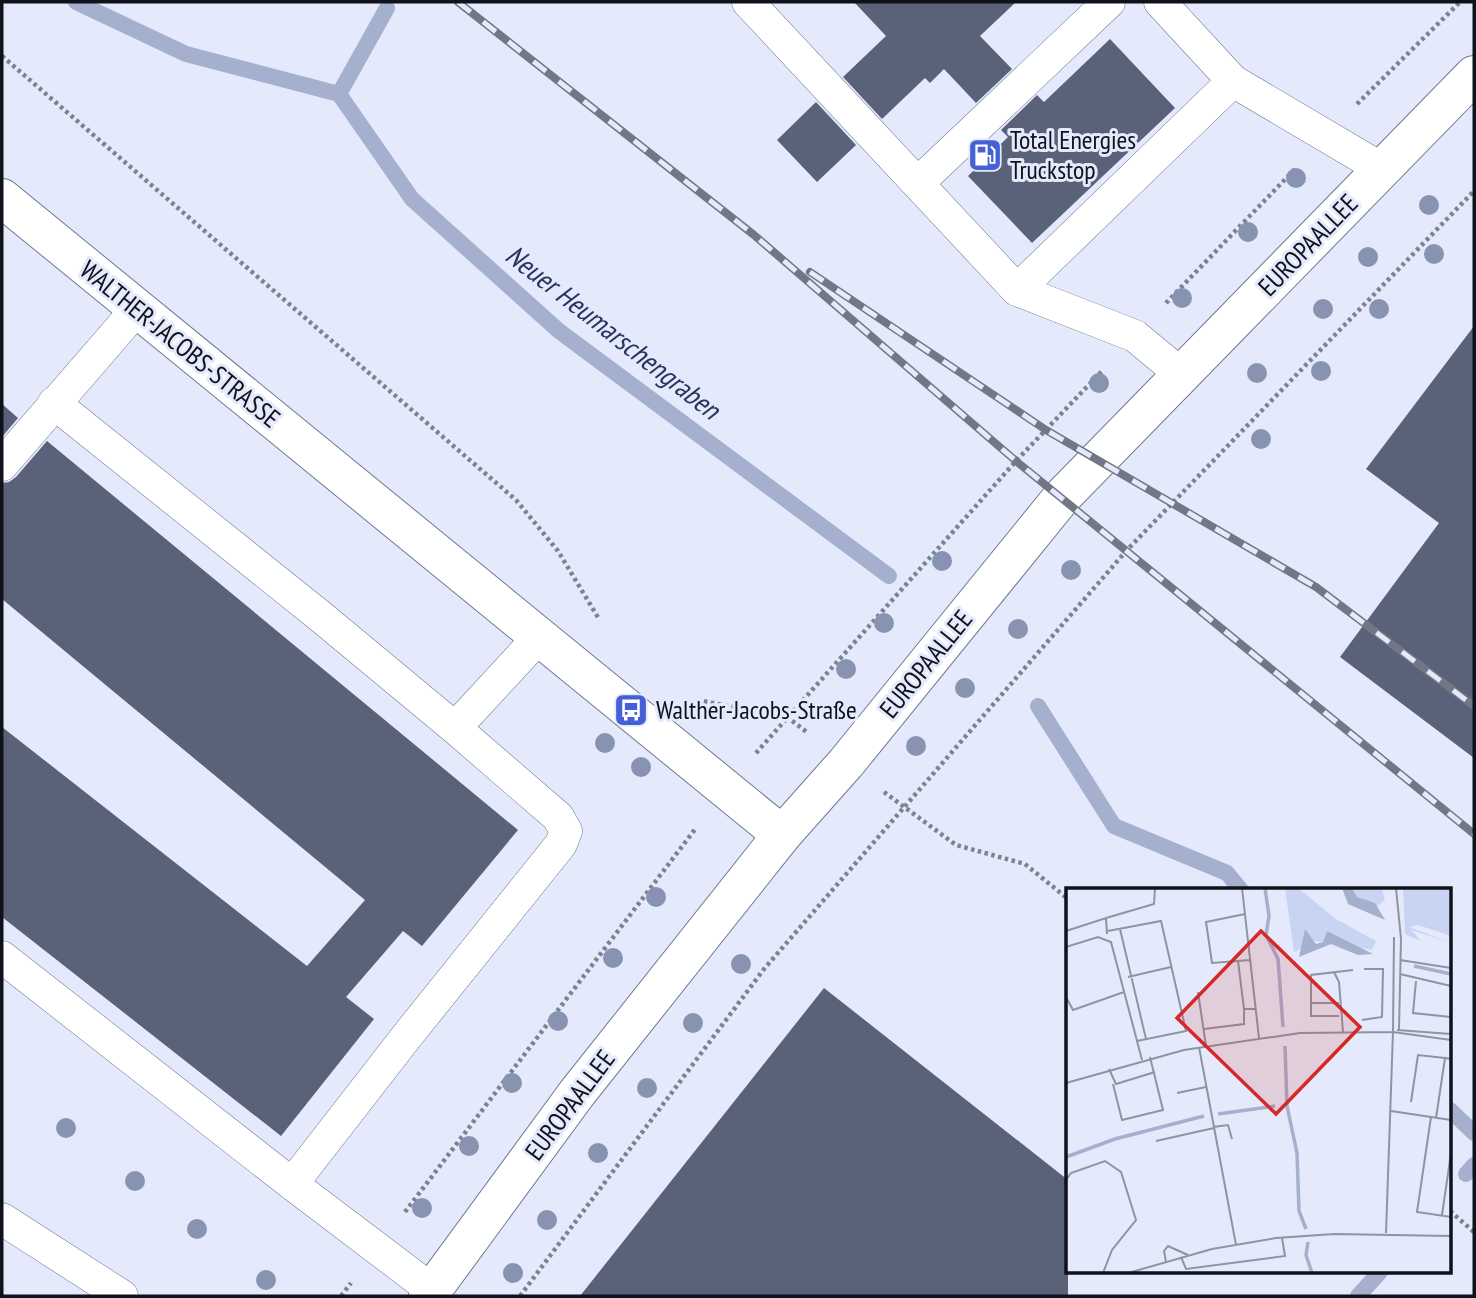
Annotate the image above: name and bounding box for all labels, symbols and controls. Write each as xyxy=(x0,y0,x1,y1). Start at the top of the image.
place label: Total Energies Truckstop xyxy=(1010,123,1136,186)
fuel station icon: Total Energies Truckstop xyxy=(966,136,1004,174)
street label: EUROPAALLEE xyxy=(1251,187,1365,303)
water label: Neuer Heumarschengraben xyxy=(499,236,729,428)
street label: WALTHER-JACOBS-STRASSE xyxy=(74,253,287,435)
street label: EUROPAALLEE xyxy=(872,603,979,724)
bus stop icon: Walther-Jacobs-Straße xyxy=(612,691,650,729)
place label: Walther-Jacobs-Straße xyxy=(656,693,857,726)
inset map xyxy=(1066,888,1452,1274)
street label: EUROPAALLEE xyxy=(517,1043,622,1166)

